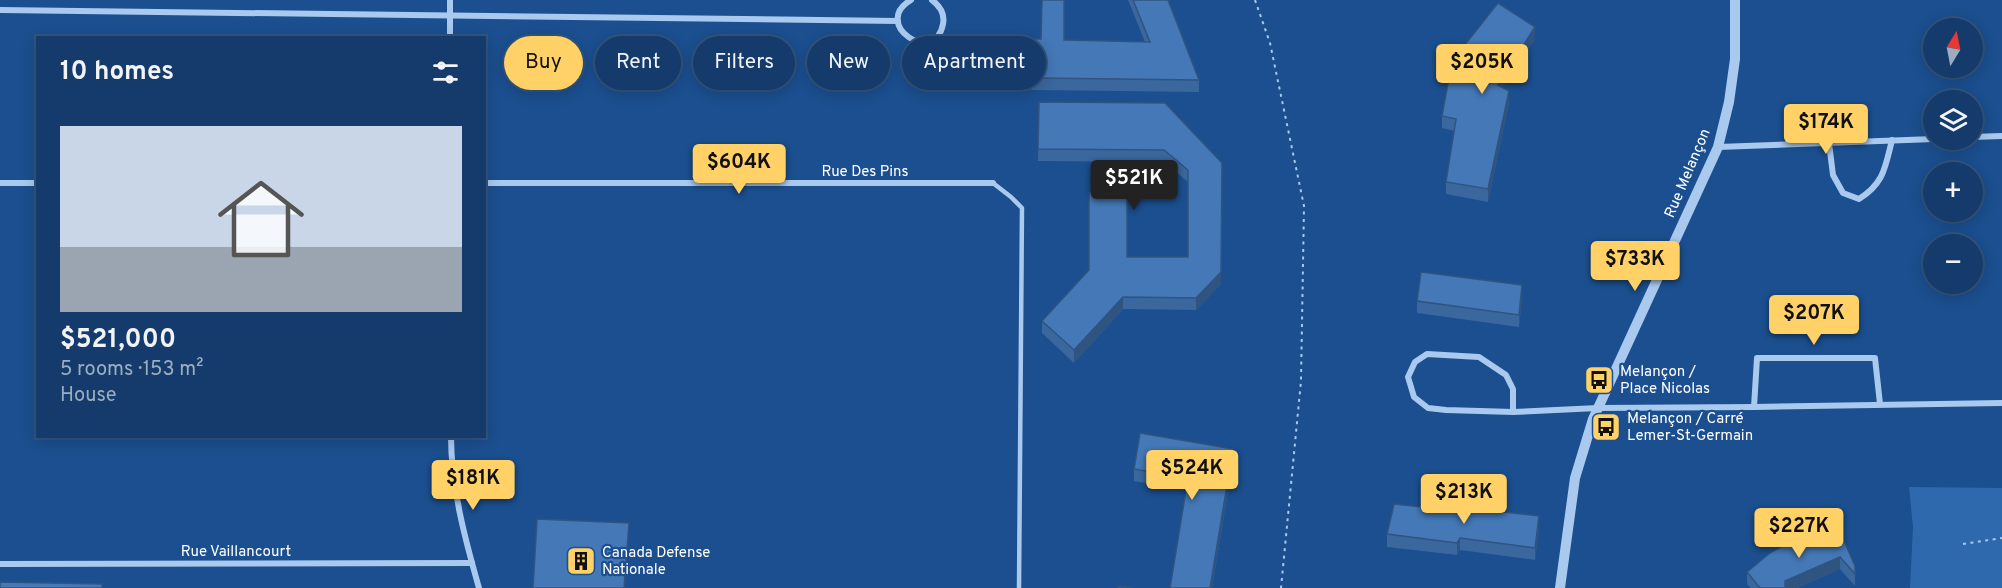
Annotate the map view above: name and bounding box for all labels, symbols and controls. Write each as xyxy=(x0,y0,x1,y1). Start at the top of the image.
north arrow xyxy=(1923,18,1983,78)
map controls xyxy=(1923,18,1983,294)
chip: Buy xyxy=(504,36,583,90)
chip: Rent xyxy=(595,36,681,90)
chip: Filters xyxy=(693,36,795,90)
chip: New xyxy=(807,36,890,90)
chip: Apartment xyxy=(902,36,1046,90)
pin: $205K xyxy=(1440,44,1524,95)
text: $205K xyxy=(1450,50,1514,76)
text: 10 homes xyxy=(60,56,174,89)
icon: filters xyxy=(429,56,462,89)
button: layers xyxy=(1923,90,1983,150)
pin: $174K xyxy=(1784,104,1868,155)
text: $174K xyxy=(1798,110,1854,136)
street label: Rue Melançon xyxy=(1661,126,1716,221)
pin: $604K xyxy=(697,144,781,195)
text: $604K xyxy=(707,150,771,176)
pin: $521K xyxy=(1092,160,1176,211)
button: + xyxy=(1923,162,1983,222)
street label: Rue Des Pins xyxy=(821,163,909,182)
icon: home xyxy=(207,165,315,273)
text: $521K xyxy=(1105,166,1163,192)
button: − xyxy=(1923,234,1983,294)
pin: $733K xyxy=(1593,241,1677,292)
text: $733K xyxy=(1605,247,1665,273)
pin: $207K xyxy=(1772,295,1856,346)
text: $207K xyxy=(1783,301,1845,327)
text: $521,000 xyxy=(60,324,176,357)
text: 5 rooms · 153 m² xyxy=(60,357,203,383)
place label: Melançon / Place Nicolas xyxy=(1620,363,1710,399)
bus stop icon: Melançon / Place Nicolas xyxy=(1583,364,1615,396)
text: House xyxy=(60,383,116,409)
place label: Melançon / Carré Lemer-St-Germain xyxy=(1627,410,1753,446)
bus stop icon: Melançon / Carré Lemer-St-Germain xyxy=(1590,411,1622,443)
pin: $524K xyxy=(1150,450,1234,501)
text: $524K xyxy=(1160,456,1224,482)
pin: $181K xyxy=(431,460,515,511)
text: $181K xyxy=(446,466,500,492)
pin: $213K xyxy=(1422,474,1506,525)
text: $213K xyxy=(1435,480,1493,506)
pin: $227K xyxy=(1757,508,1841,559)
text: $227K xyxy=(1768,514,1830,540)
street label: Rue Vaillancourt xyxy=(181,543,291,562)
place label: Canada Defense Nationale xyxy=(602,544,710,580)
building icon: Canada Defense Nationale xyxy=(565,545,597,577)

